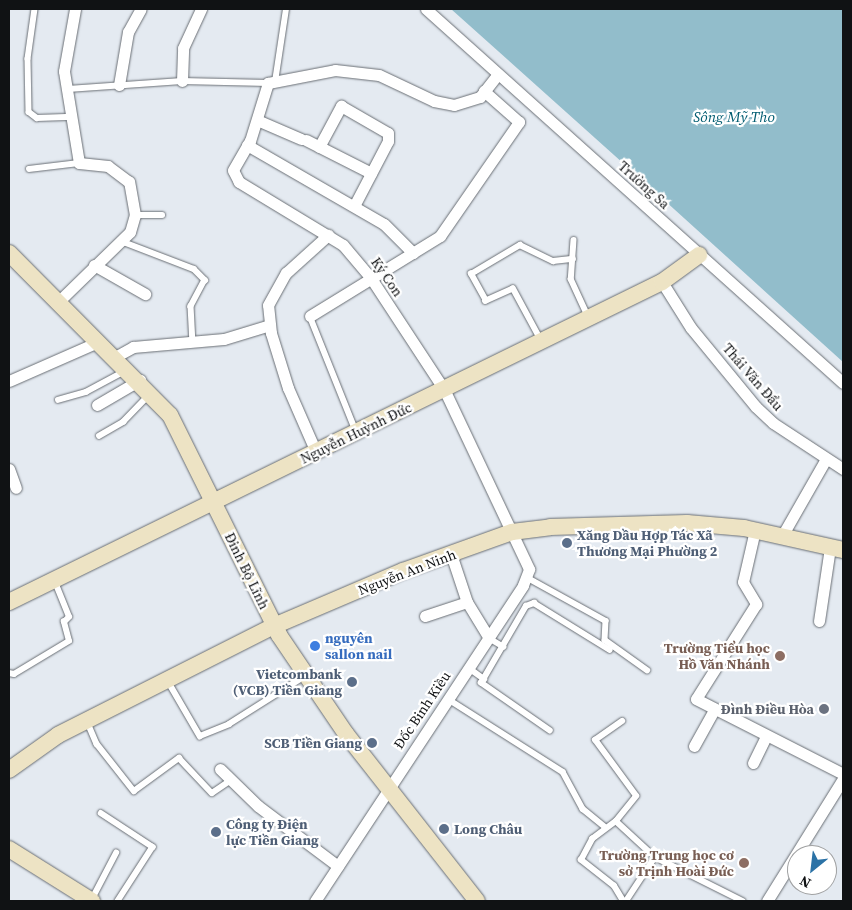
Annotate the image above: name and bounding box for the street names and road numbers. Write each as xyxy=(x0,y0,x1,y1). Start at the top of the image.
street label: Trường Sa xyxy=(615,158,673,212)
street label: Ký Con xyxy=(367,254,407,300)
street label: Thái Văn Đẩu xyxy=(719,340,787,414)
street label: Nguyễn Huỳnh Đức xyxy=(298,399,414,467)
street label: Đinh Bộ Lĩnh xyxy=(221,530,273,612)
street label: Nguyễn An Ninh xyxy=(356,546,458,598)
street label: Đốc Binh Kiều xyxy=(390,668,454,752)

